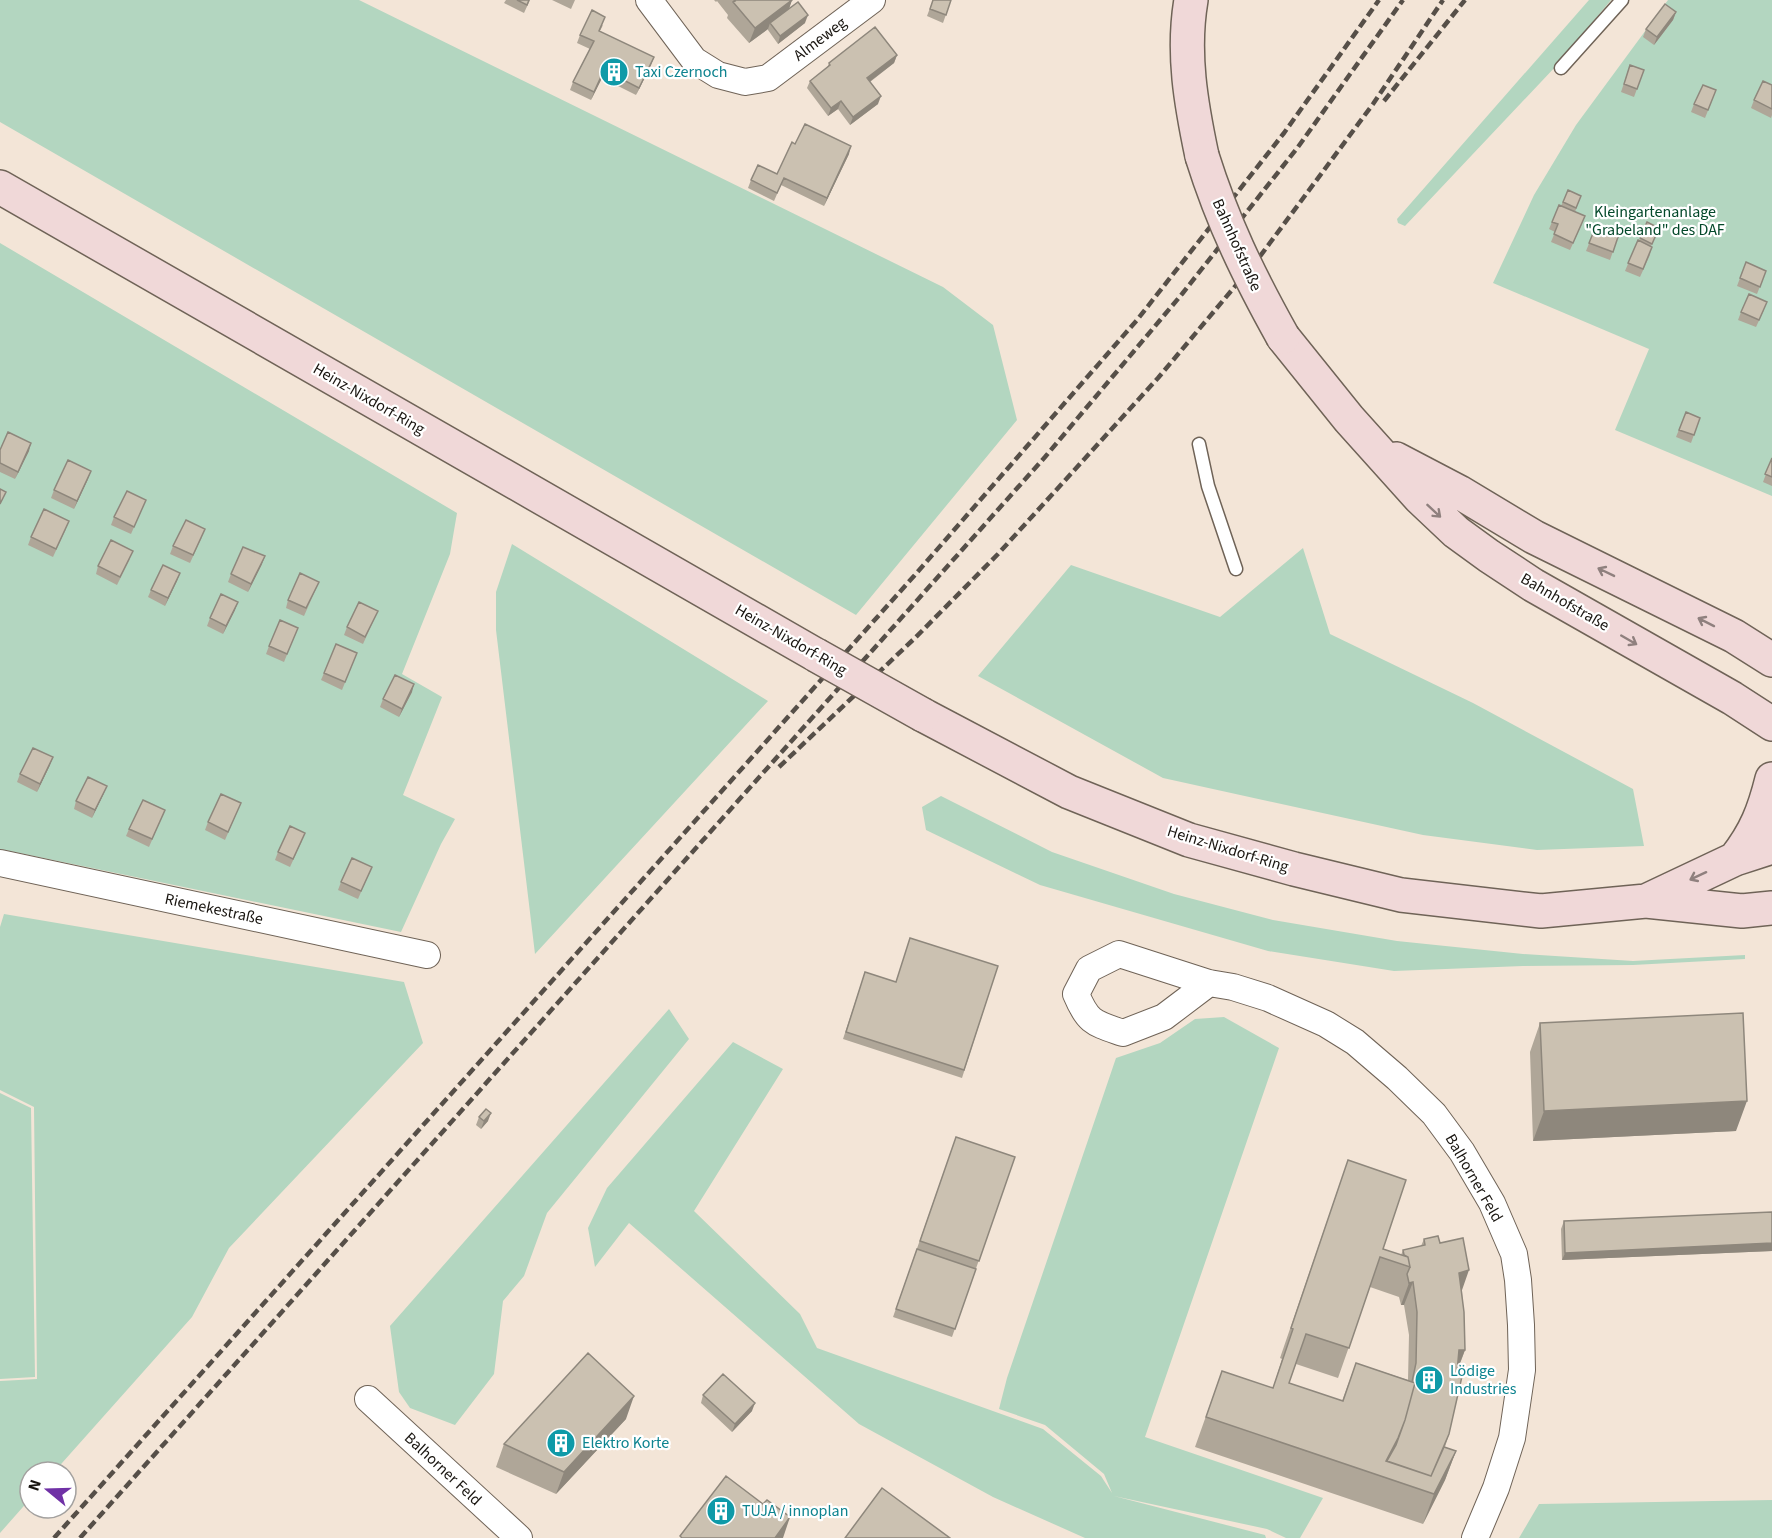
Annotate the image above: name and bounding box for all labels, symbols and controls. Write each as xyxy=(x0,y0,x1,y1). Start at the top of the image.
street label: Almeweg xyxy=(789,12,851,66)
building icon: Taxi Czernoch xyxy=(598,56,630,88)
place label: Taxi Czernoch xyxy=(635,61,727,83)
street label: Bahnhofstraße xyxy=(1207,195,1267,295)
park label: Kleingartenanlage "Grabeland" des DAF xyxy=(1585,201,1725,241)
street label: Heinz-Nixdorf-Ring xyxy=(309,358,429,440)
one-way arrow xyxy=(1426,504,1441,518)
one-way arrow xyxy=(1597,566,1615,577)
street label: Bahnhofstraße xyxy=(1517,568,1613,636)
street label: Heinz-Nixdorf-Ring xyxy=(731,599,851,681)
one-way arrow xyxy=(1697,616,1715,627)
one-way arrow xyxy=(1620,634,1637,646)
street label: Heinz-Nixdorf-Ring xyxy=(1164,820,1292,878)
one-way arrow xyxy=(1690,871,1708,883)
street label: Riemekestraße xyxy=(163,888,265,930)
street label: Balhorner Feld xyxy=(1440,1130,1508,1226)
place label: Lödige Industries xyxy=(1450,1360,1517,1400)
building icon: Lödige Industries xyxy=(1413,1364,1445,1396)
street label: Balhorner Feld xyxy=(399,1427,487,1511)
building icon: Elektro Korte xyxy=(545,1427,577,1459)
place label: Elektro Korte xyxy=(582,1432,669,1454)
north arrow xyxy=(18,1460,78,1520)
text: N xyxy=(23,1477,47,1494)
building icon: TUJA / innoplan xyxy=(705,1495,737,1527)
place label: TUJA / innoplan xyxy=(742,1500,848,1522)

